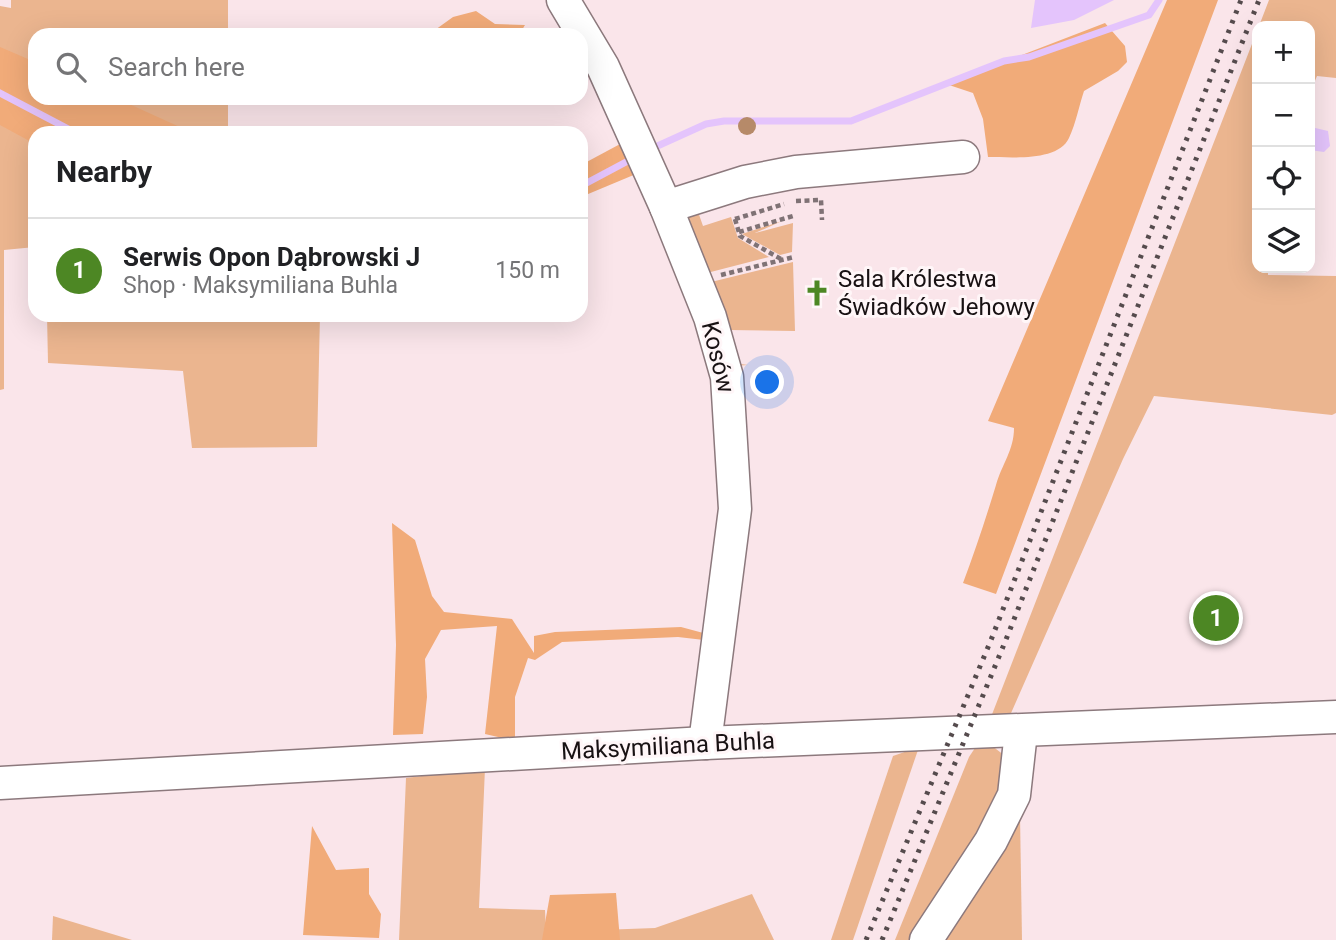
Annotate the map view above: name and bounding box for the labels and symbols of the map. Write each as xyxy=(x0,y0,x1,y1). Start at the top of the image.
place label: Sala Królestwa Świadków Jehowy xyxy=(838,265,1035,321)
church icon: Sala Królestwa Świadków Jehowy xyxy=(802,278,832,308)
street label: Kosów xyxy=(696,318,740,396)
your location xyxy=(750,365,784,399)
pin: 1 xyxy=(1193,592,1239,644)
street label: Maksymiliana Buhla xyxy=(560,726,776,766)

